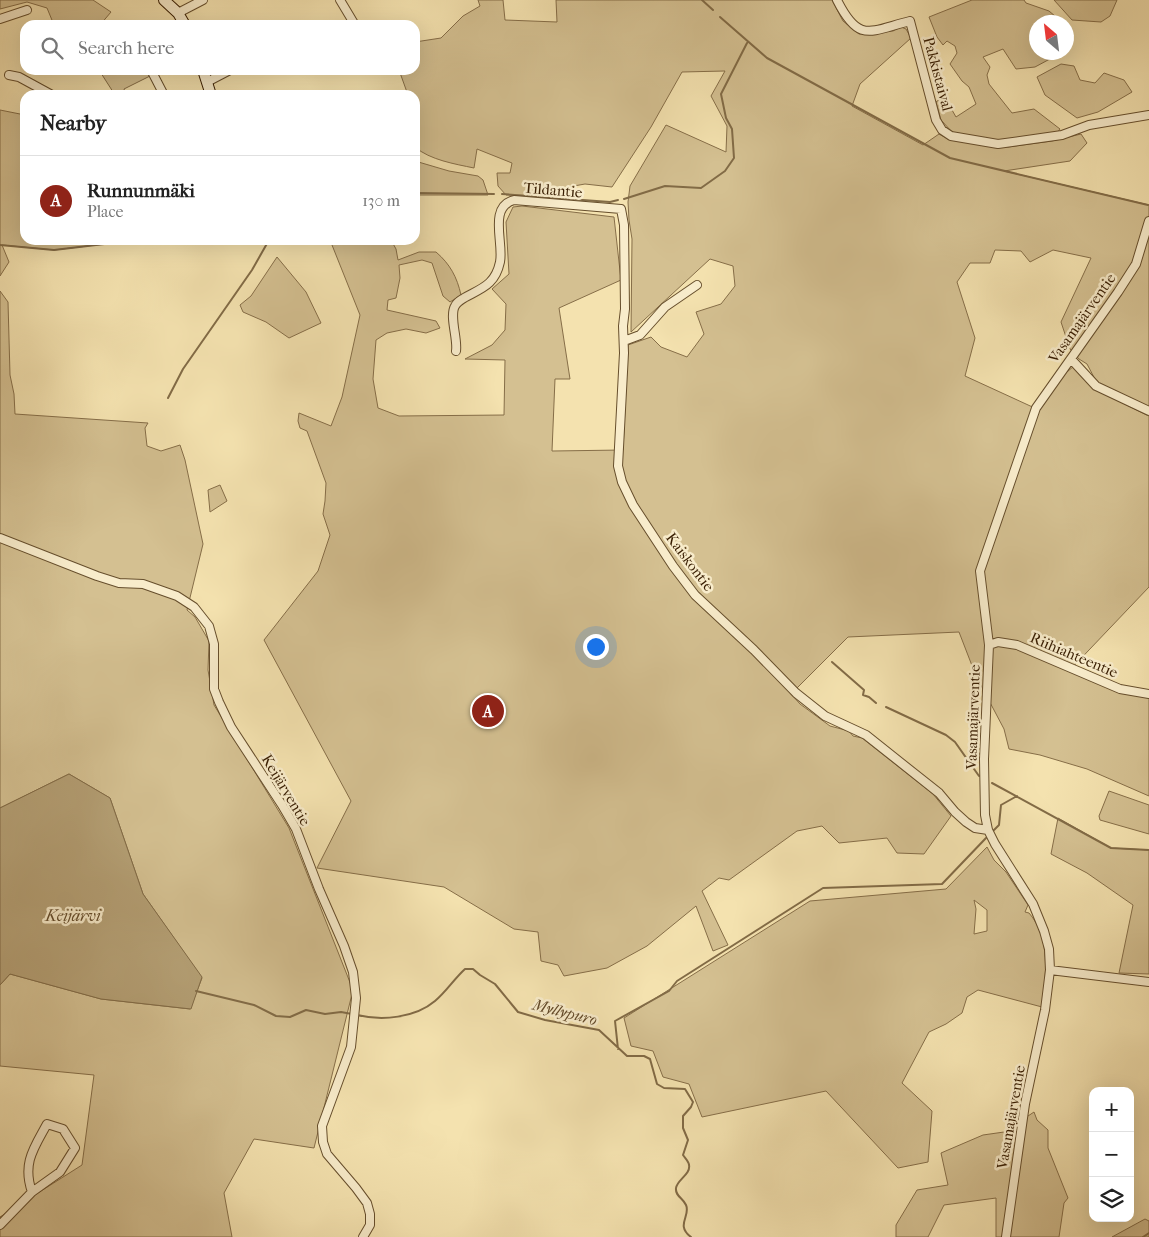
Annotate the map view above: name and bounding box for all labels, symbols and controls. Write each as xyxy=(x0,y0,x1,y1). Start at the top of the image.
north arrow xyxy=(1029,15,1074,60)
search box xyxy=(20,20,420,75)
icon: search xyxy=(38,34,66,62)
street label: Pakkistaival xyxy=(919,35,957,113)
text: Search here xyxy=(78,37,174,59)
text: Nearby xyxy=(40,111,106,135)
street label: Tildantie xyxy=(523,178,584,202)
text: Runnunmäki xyxy=(87,180,195,202)
text: A xyxy=(51,191,61,210)
text: 130 m xyxy=(362,191,400,210)
text: Place xyxy=(87,202,123,221)
street label: Vasamajärventie xyxy=(1044,269,1120,367)
street label: Kaiskontie xyxy=(662,529,718,595)
street label: Riihiahteentie xyxy=(1027,628,1121,682)
your location xyxy=(583,634,609,660)
street label: Vasamajärventie xyxy=(962,664,984,771)
pin: A xyxy=(472,692,504,730)
street label: Keijärventie xyxy=(258,751,315,829)
water label: Keijärvi xyxy=(45,906,102,925)
water label: Myllypuro xyxy=(530,995,599,1029)
street label: Vasamajärventie xyxy=(993,1063,1029,1171)
map controls xyxy=(1089,1087,1134,1222)
button: + xyxy=(1089,1087,1134,1132)
button: − xyxy=(1089,1132,1134,1177)
button: layers xyxy=(1089,1177,1134,1222)

